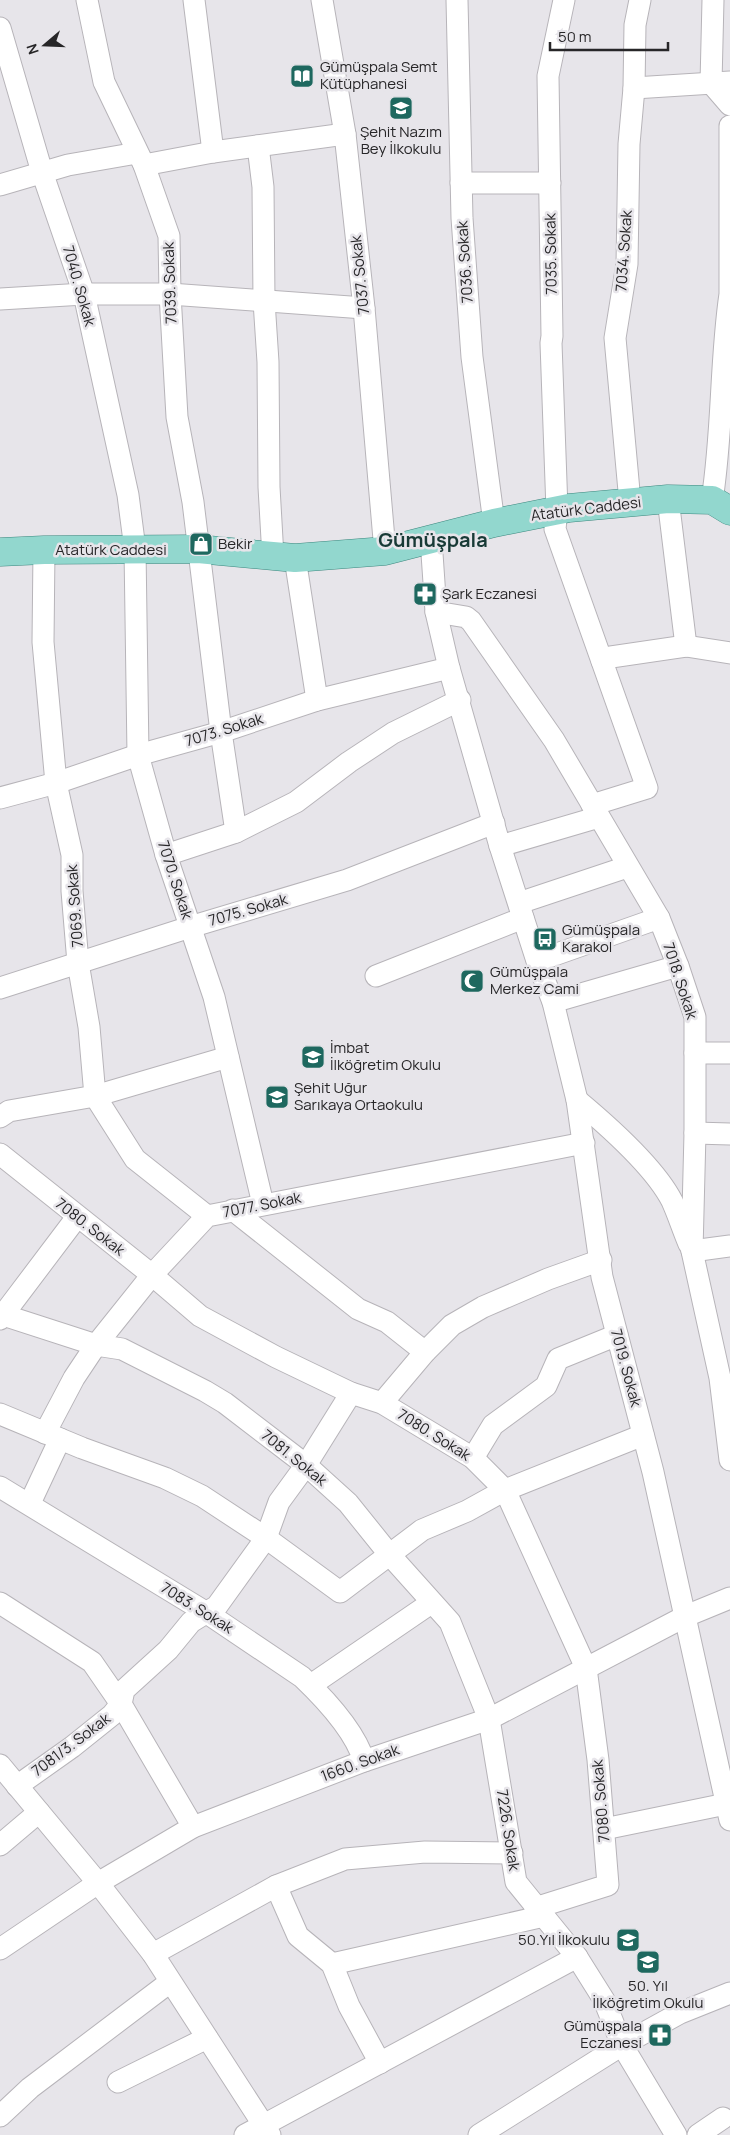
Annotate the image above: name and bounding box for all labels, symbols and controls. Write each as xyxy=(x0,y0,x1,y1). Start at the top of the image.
north arrow xyxy=(20,20,70,70)
scale bar xyxy=(550,20,668,52)
text: 50 m xyxy=(558,26,592,47)
text: N xyxy=(22,42,43,57)
place label: Gümüşpala Semt Kütüphanesi xyxy=(320,56,438,94)
library icon: Gümüşpala Semt Kütüphanesi xyxy=(289,63,315,89)
school or university icon: Şehit Nazım Bey İlkokulu xyxy=(388,95,414,121)
place label: Şehit Nazım Bey İlkokulu xyxy=(360,121,442,159)
street label: 7034. Sokak xyxy=(610,209,637,292)
street label: 7035. Sokak xyxy=(539,212,562,295)
street label: 7036. Sokak xyxy=(451,220,478,304)
street label: 7037. Sokak xyxy=(345,234,374,316)
street label: 7039. Sokak xyxy=(158,241,181,324)
street label: 7040. Sokak xyxy=(58,243,101,329)
street label: Atatürk Caddesi xyxy=(529,491,642,526)
district label: Gümüşpala xyxy=(378,526,488,553)
shop icon: Bekir xyxy=(188,531,214,557)
place label: Bekir xyxy=(218,533,253,554)
street label: Atatürk Caddesi xyxy=(55,539,167,560)
pharmacy icon: Şark Eczanesi xyxy=(412,581,438,607)
place label: Şark Eczanesi xyxy=(442,583,537,604)
street label: 7073. Sokak xyxy=(182,708,266,751)
street label: 7070. Sokak xyxy=(153,838,198,922)
street label: 7069. Sokak xyxy=(61,863,88,948)
street label: 7075. Sokak xyxy=(206,888,290,931)
place label: Gümüşpala Karakol xyxy=(562,919,640,957)
bus stop icon: Gümüşpala Karakol xyxy=(532,926,558,952)
street label: 7018. Sokak xyxy=(658,940,703,1022)
place label: Gümüşpala Merkez Cami xyxy=(490,961,579,999)
mosque icon: Gümüşpala Merkez Cami xyxy=(459,968,485,994)
place label: İmbat İlköğretim Okulu xyxy=(330,1037,441,1075)
school or university icon: İmbat İlköğretim Okulu xyxy=(300,1044,326,1070)
place label: Şehit Uğur Sarıkaya Ortaokulu xyxy=(294,1077,423,1115)
school or university icon: Şehit Uğur Sarıkaya Ortaokulu xyxy=(264,1084,290,1110)
street label: 7077. Sokak xyxy=(221,1187,303,1222)
street label: 7080. Sokak xyxy=(51,1193,130,1261)
street label: 7019. Sokak xyxy=(606,1327,647,1410)
street label: 7080. Sokak xyxy=(394,1404,475,1466)
street label: 7081. Sokak xyxy=(257,1425,332,1491)
street label: 7083. Sokak xyxy=(157,1577,238,1638)
street label: 7081/3. Sokak xyxy=(27,1708,115,1781)
street label: 1660. Sokak xyxy=(318,1738,402,1786)
street label: 7080. Sokak xyxy=(586,1758,615,1843)
street label: 7226. Sokak xyxy=(492,1788,525,1873)
school or university icon: 50.Yıl İlkokulu xyxy=(615,1927,641,1953)
place label: 50.Yıl İlkokulu xyxy=(518,1929,610,1950)
school or university icon: 50. Yıl İlköğretim Okulu xyxy=(635,1949,661,1975)
place label: 50. Yıl İlköğretim Okulu xyxy=(593,1975,703,2013)
place label: Gümüşpala Eczanesi xyxy=(564,2015,642,2053)
pharmacy icon: Gümüşpala Eczanesi xyxy=(647,2022,673,2048)

